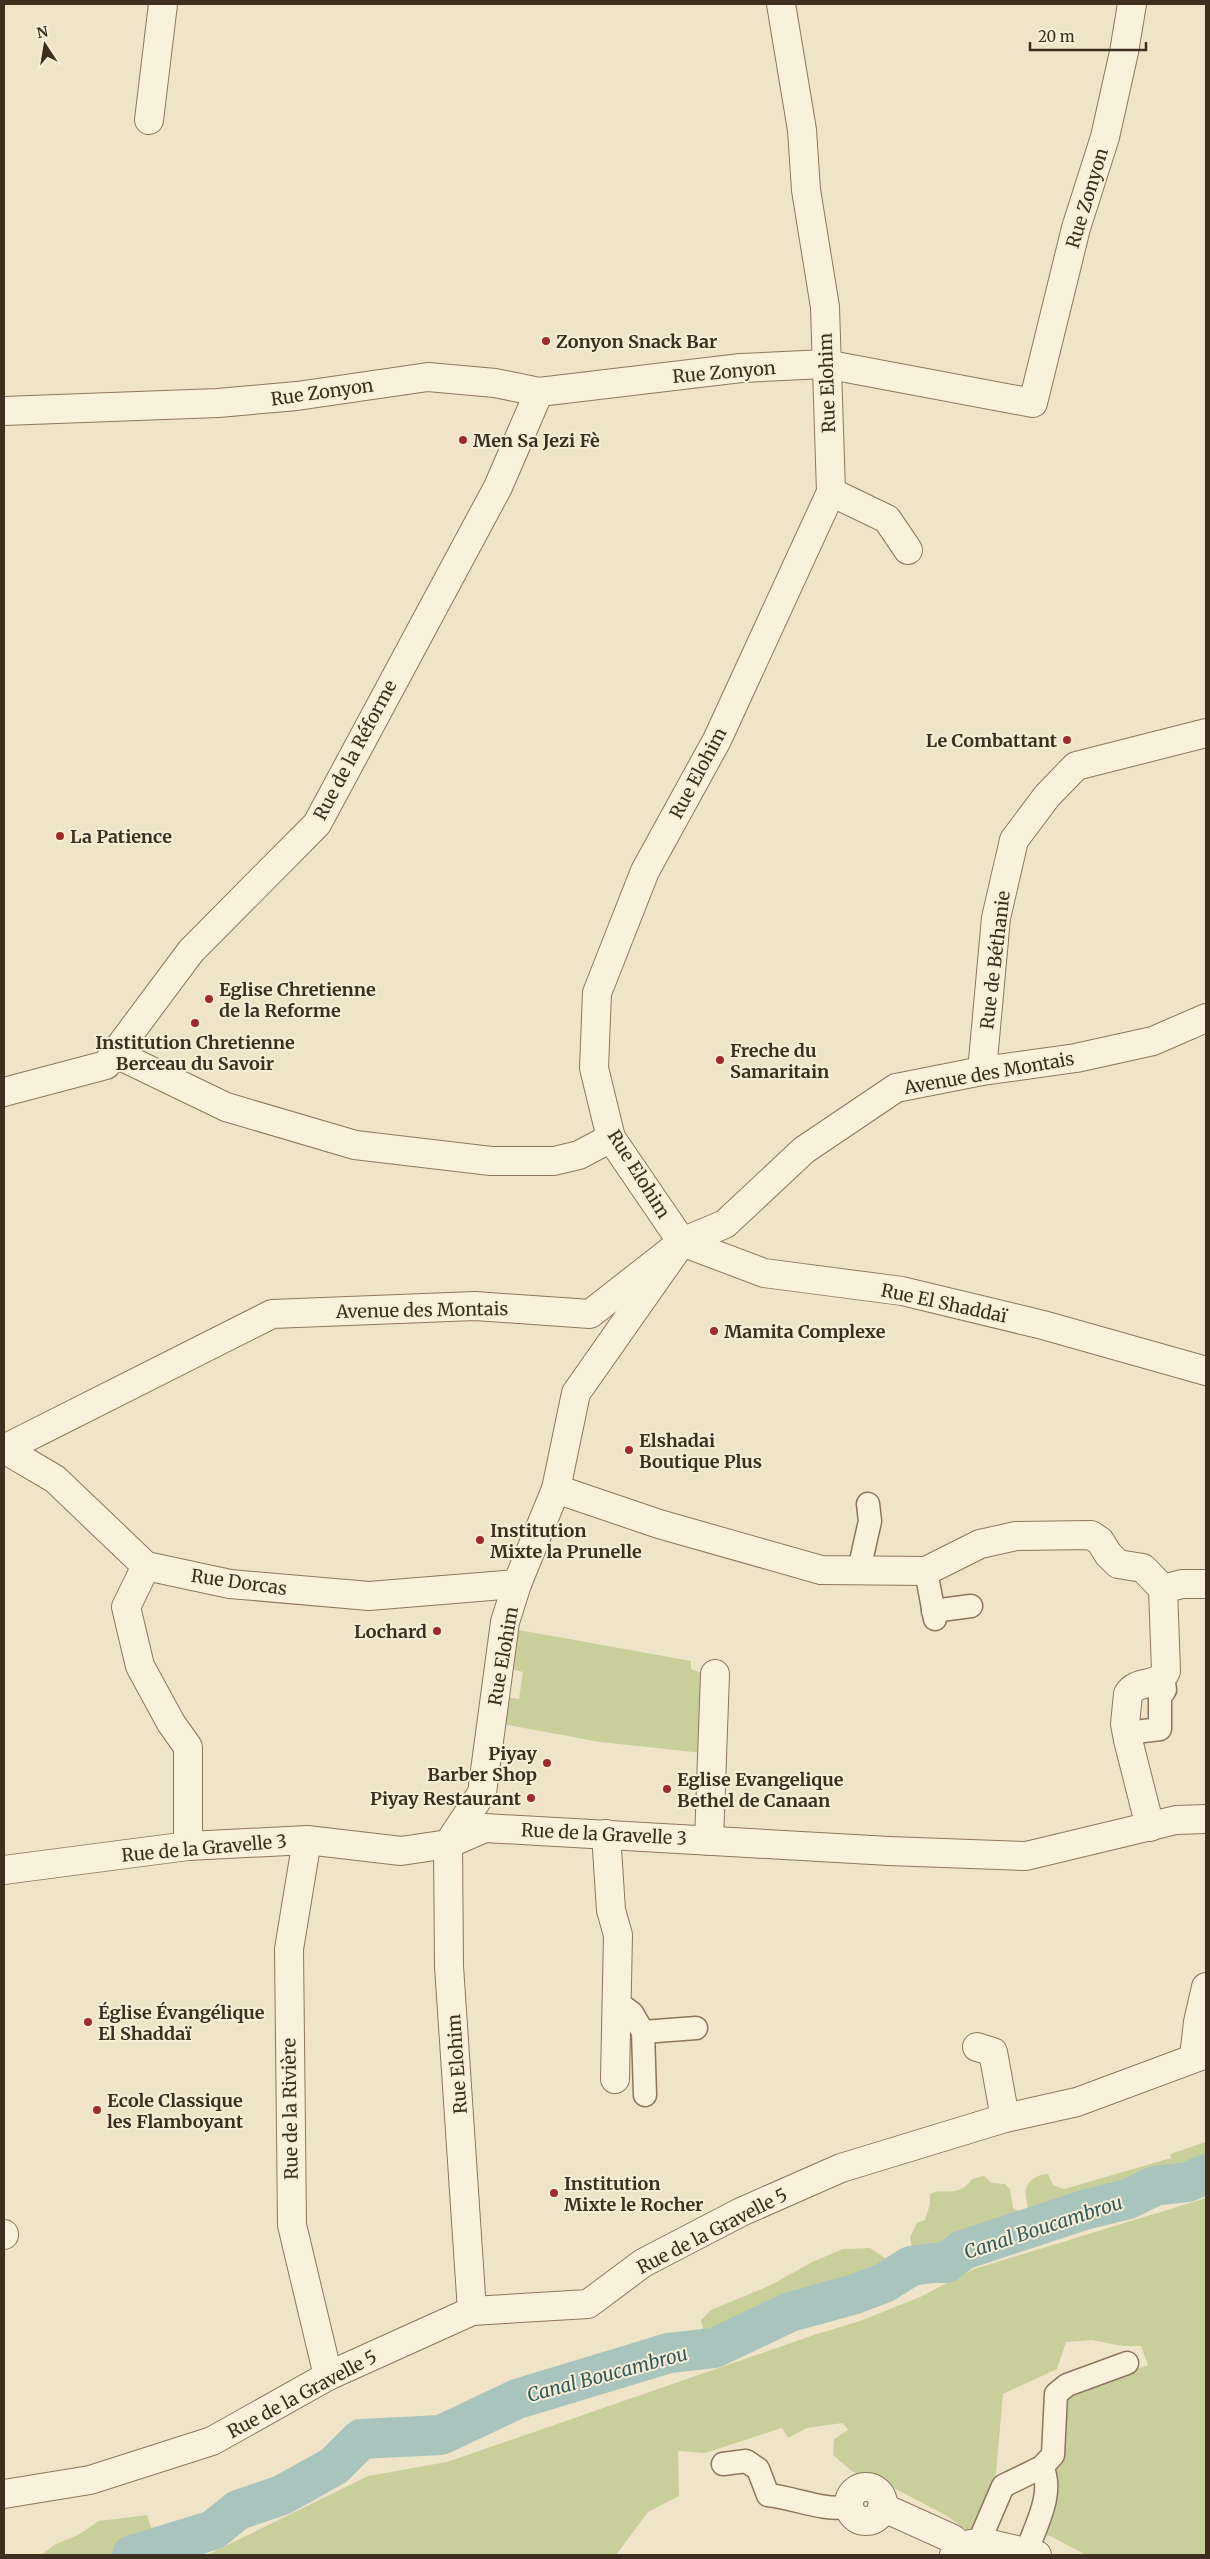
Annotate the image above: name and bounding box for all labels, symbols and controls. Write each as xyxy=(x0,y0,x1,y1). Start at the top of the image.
north arrow xyxy=(20,20,70,70)
scale bar xyxy=(1030,20,1146,52)
text: N xyxy=(35,22,50,42)
text: 20 m xyxy=(1038,27,1075,46)
street label: Rue Zonyon xyxy=(1061,145,1113,251)
place label: Zonyon Snack Bar xyxy=(556,330,717,353)
street label: Rue Elohim xyxy=(814,332,840,433)
marker: Zonyon Snack Bar xyxy=(540,335,552,347)
street label: Rue Zonyon xyxy=(671,356,777,388)
street label: Rue Zonyon xyxy=(269,373,375,411)
place label: Men Sa Jezi Fè xyxy=(473,429,600,452)
marker: Men Sa Jezi Fè xyxy=(457,434,469,446)
street label: Rue de la Réforme xyxy=(308,676,402,824)
street label: Rue Elohim xyxy=(664,723,732,823)
place label: Le Combattant xyxy=(926,729,1058,752)
marker: Le Combattant xyxy=(1061,734,1073,746)
place label: La Patience xyxy=(70,825,172,848)
marker: La Patience xyxy=(54,830,66,842)
street label: Rue de Béthanie xyxy=(975,889,1015,1031)
place label: Eglise Chretienne de la Reforme xyxy=(219,978,376,1022)
marker: Eglise Chretienne de la Reforme xyxy=(203,993,215,1005)
marker: Institution Chretienne Berceau du Savoir xyxy=(189,1017,201,1029)
place label: Institution Chretienne Berceau du Savoir xyxy=(95,1031,295,1075)
place label: Freche du Samaritain xyxy=(730,1039,829,1083)
street label: Avenue des Montais xyxy=(901,1047,1076,1099)
marker: Freche du Samaritain xyxy=(714,1054,726,1066)
street label: Rue Elohim xyxy=(603,1125,675,1223)
street label: Rue El Shaddaï xyxy=(879,1278,1009,1328)
street label: Avenue des Montais xyxy=(335,1297,509,1323)
place label: Mamita Complexe xyxy=(724,1320,886,1343)
marker: Mamita Complexe xyxy=(708,1325,720,1337)
place label: Elshadai Boutique Plus xyxy=(639,1429,762,1473)
marker: Elshadai Boutique Plus xyxy=(623,1444,635,1456)
place label: Institution Mixte la Prunelle xyxy=(490,1519,642,1563)
marker: Institution Mixte la Prunelle xyxy=(474,1534,486,1546)
street label: Rue Dorcas xyxy=(190,1564,289,1600)
street label: Rue Elohim xyxy=(483,1605,523,1707)
place label: Lochard xyxy=(354,1620,427,1643)
marker: Lochard xyxy=(431,1625,443,1637)
place label: Piyay Barber Shop xyxy=(427,1742,537,1786)
marker: Piyay Barber Shop xyxy=(541,1757,553,1769)
place label: Eglise Evangelique Bethel de Canaan xyxy=(677,1768,844,1812)
marker: Eglise Evangelique Bethel de Canaan xyxy=(661,1783,673,1795)
place label: Piyay Restaurant xyxy=(370,1787,522,1810)
marker: Piyay Restaurant xyxy=(525,1792,537,1804)
street label: Rue de la Gravelle 3 xyxy=(521,1818,687,1850)
street label: Rue de la Gravelle 3 xyxy=(120,1829,288,1867)
place label: Église Évangélique El Shaddaï xyxy=(98,2001,265,2045)
street label: Rue Elohim xyxy=(442,2013,472,2115)
marker: Église Évangélique El Shaddaï xyxy=(82,2016,94,2028)
street label: Rue de la Rivière xyxy=(277,2038,303,2180)
place label: Ecole Classique les Flamboyant xyxy=(107,2089,244,2133)
marker: Ecole Classique les Flamboyant xyxy=(91,2104,103,2116)
place label: Institution Mixte le Rocher xyxy=(564,2172,703,2216)
street label: Rue de la Gravelle 5 xyxy=(633,2183,791,2279)
marker: Institution Mixte le Rocher xyxy=(548,2187,560,2199)
water label: Canal Boucambrou xyxy=(961,2190,1125,2264)
water label: Canal Boucambrou xyxy=(524,2341,690,2407)
street label: Rue de la Gravelle 5 xyxy=(223,2345,381,2443)

